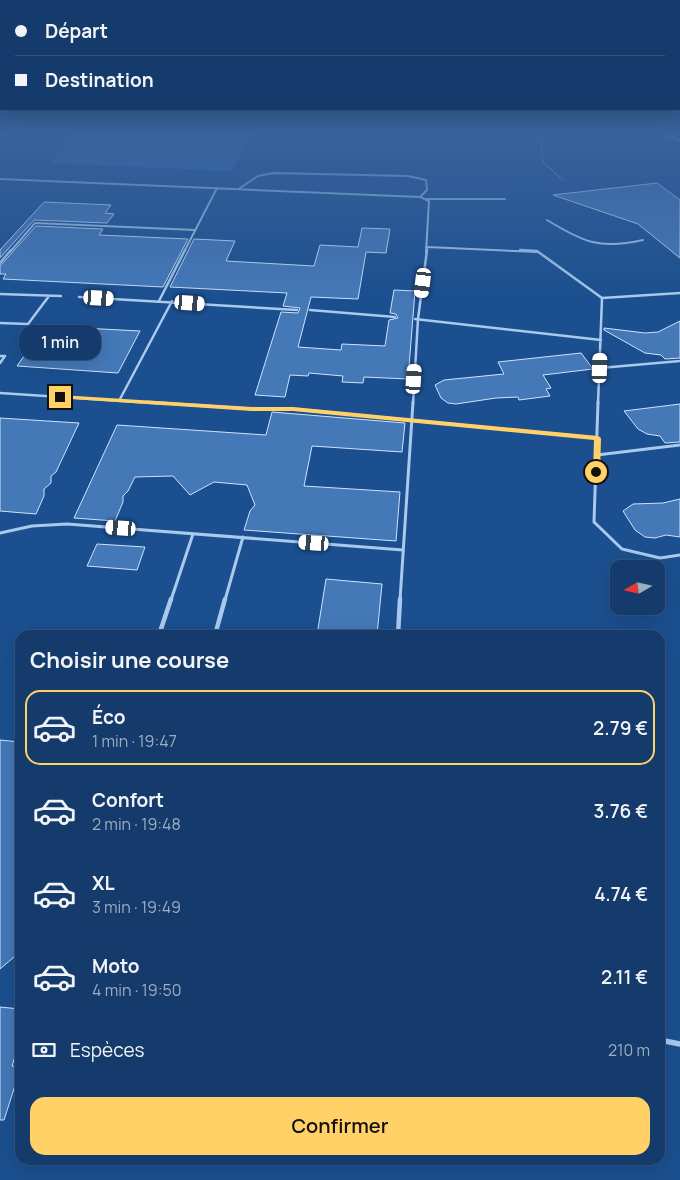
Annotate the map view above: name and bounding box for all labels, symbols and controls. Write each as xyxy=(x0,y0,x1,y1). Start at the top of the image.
text: Départ xyxy=(45,18,108,44)
text: Destination xyxy=(45,67,154,93)
car xyxy=(413,267,432,299)
car xyxy=(83,290,114,306)
car xyxy=(174,294,205,312)
callout: 1 min xyxy=(19,324,101,360)
text: 1 min xyxy=(41,331,79,353)
car xyxy=(591,353,608,383)
car xyxy=(405,364,422,394)
route end xyxy=(49,386,71,408)
route start xyxy=(585,461,607,483)
car xyxy=(105,519,136,537)
car xyxy=(298,534,329,552)
north arrow xyxy=(610,560,665,615)
map controls xyxy=(610,560,665,615)
text: Choisir une course xyxy=(30,645,229,675)
text: Éco xyxy=(92,704,126,730)
icon: car xyxy=(32,705,77,750)
text: 2.79 € xyxy=(593,715,648,741)
text: 1 min · 19:47 xyxy=(92,730,177,752)
text: Confort xyxy=(92,787,164,813)
icon: car xyxy=(32,788,77,833)
text: 3.76 € xyxy=(593,798,648,824)
text: 2 min · 19:48 xyxy=(92,813,181,835)
text: XL xyxy=(92,870,115,896)
icon: car xyxy=(32,871,77,916)
text: 4.74 € xyxy=(594,881,648,907)
text: 3 min · 19:49 xyxy=(92,896,181,918)
text: Moto xyxy=(92,953,139,979)
icon: car xyxy=(32,954,77,999)
text: 2.11 € xyxy=(601,964,648,990)
text: 4 min · 19:50 xyxy=(92,979,181,1001)
icon: cash xyxy=(30,1036,58,1064)
text: Espèces xyxy=(70,1037,144,1063)
text: 210 m xyxy=(608,1039,650,1061)
button: Confirmer xyxy=(30,1097,650,1155)

